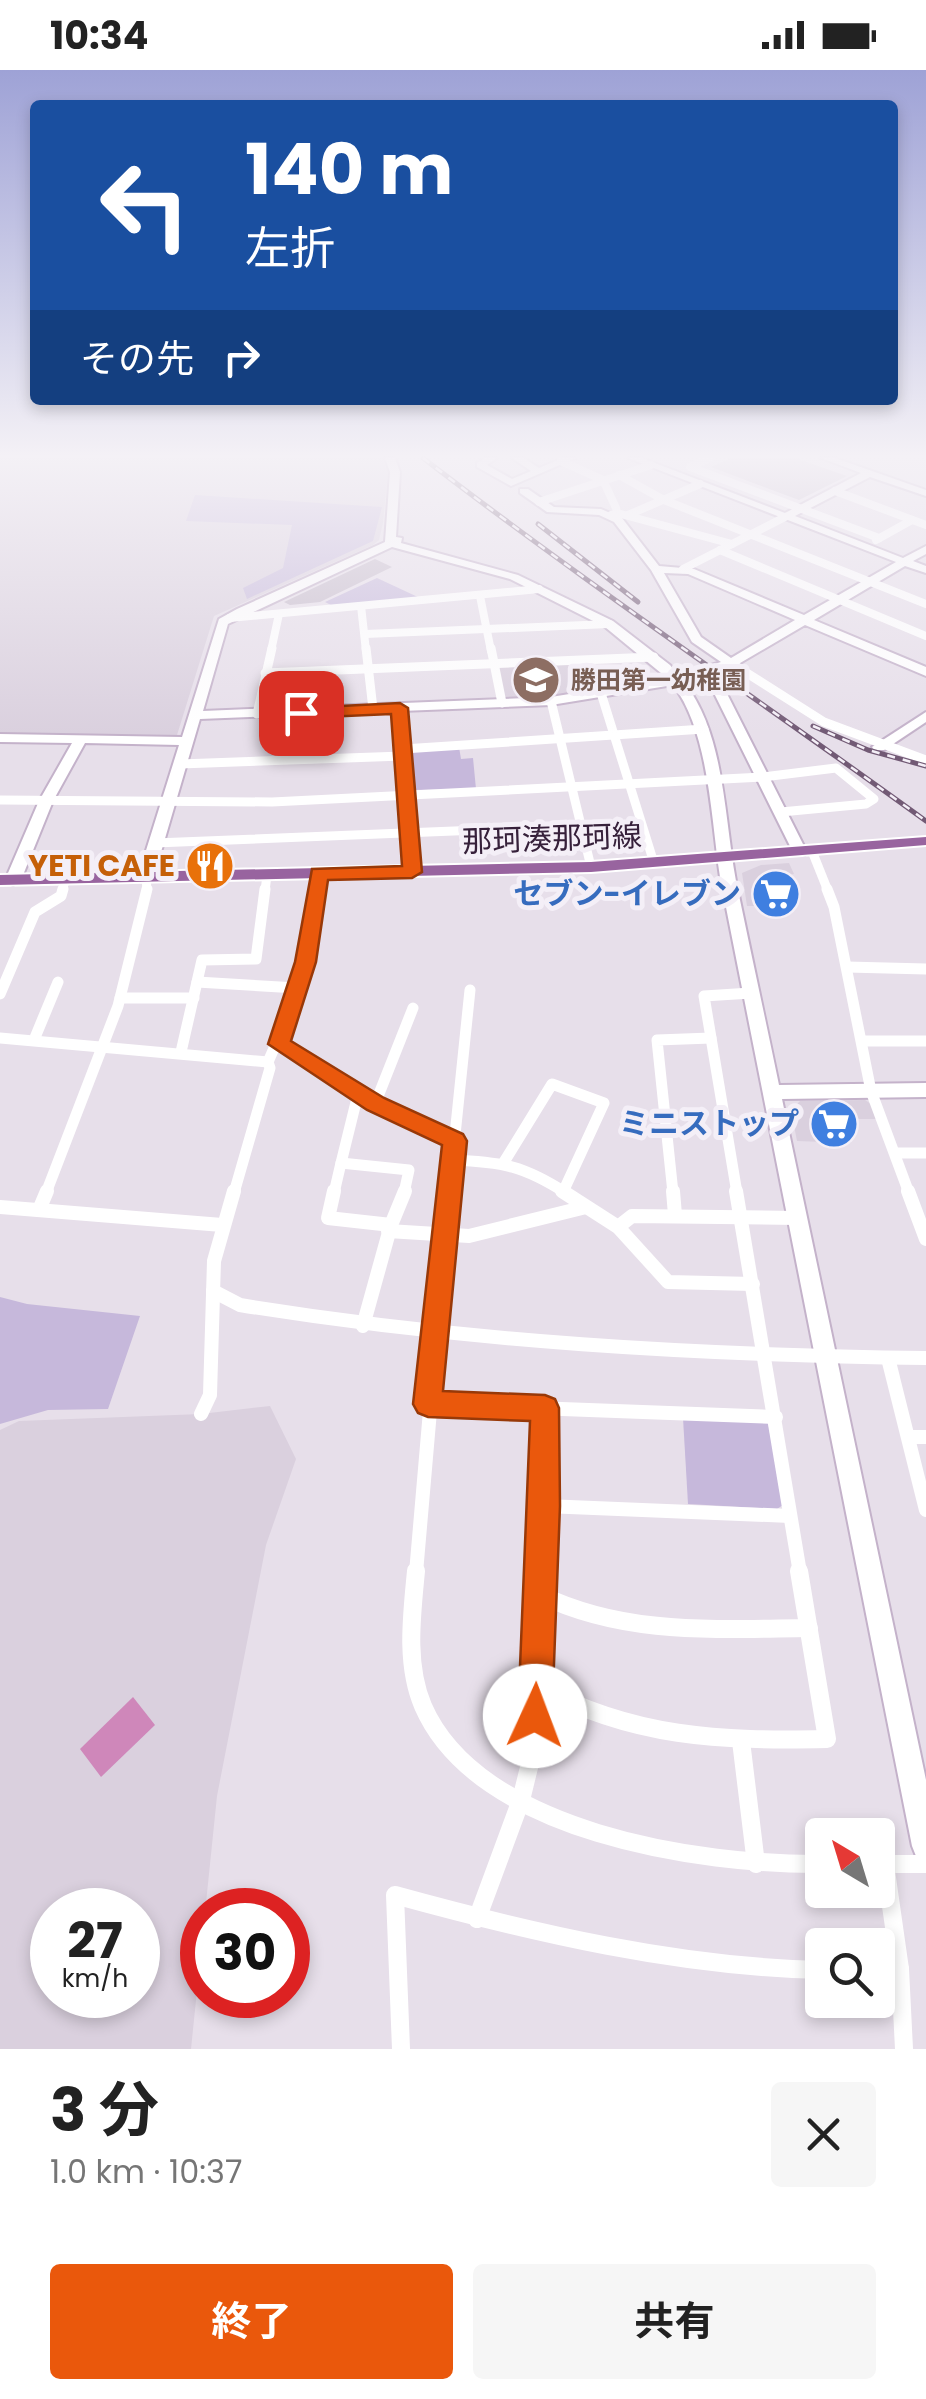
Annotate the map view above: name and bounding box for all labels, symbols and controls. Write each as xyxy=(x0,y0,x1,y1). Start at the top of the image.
text: 10:34 xyxy=(50,9,149,62)
text: 140 m xyxy=(245,120,453,219)
icon: left xyxy=(80,140,210,270)
text: 左折 xyxy=(245,217,335,280)
icon: right xyxy=(214,330,269,385)
text: その先 xyxy=(80,332,194,385)
school or university icon: 勝田第一幼稚園 xyxy=(510,654,562,706)
place label: 勝田第一幼稚園 xyxy=(571,663,746,698)
pin xyxy=(259,671,344,756)
icon: arrive xyxy=(274,686,329,741)
street label: 那珂湊那珂線 xyxy=(461,814,643,863)
restaurant icon: YETI CAFE xyxy=(184,840,236,892)
place label: YETI CAFE xyxy=(28,844,175,887)
supermarket icon: セブン-イレブン xyxy=(750,868,802,920)
place label: セブン-イレブン xyxy=(514,872,741,915)
supermarket icon: ミニストップ xyxy=(808,1098,860,1150)
place label: ミニストップ xyxy=(619,1102,799,1145)
position arrow xyxy=(483,1664,587,1768)
north arrow xyxy=(805,1818,895,1908)
map controls xyxy=(805,1818,895,2018)
speed limit sign: 30 xyxy=(180,1888,310,2018)
text: 27 xyxy=(67,1905,123,1976)
button: search xyxy=(805,1928,895,2018)
text: km/h xyxy=(62,1961,128,1996)
text: 3 分 xyxy=(50,2068,159,2152)
button: close xyxy=(771,2082,876,2187)
text: 1.0 km · 10:37 xyxy=(50,2149,242,2194)
button: 終了 xyxy=(50,2264,453,2379)
button: 共有 xyxy=(473,2264,876,2379)

